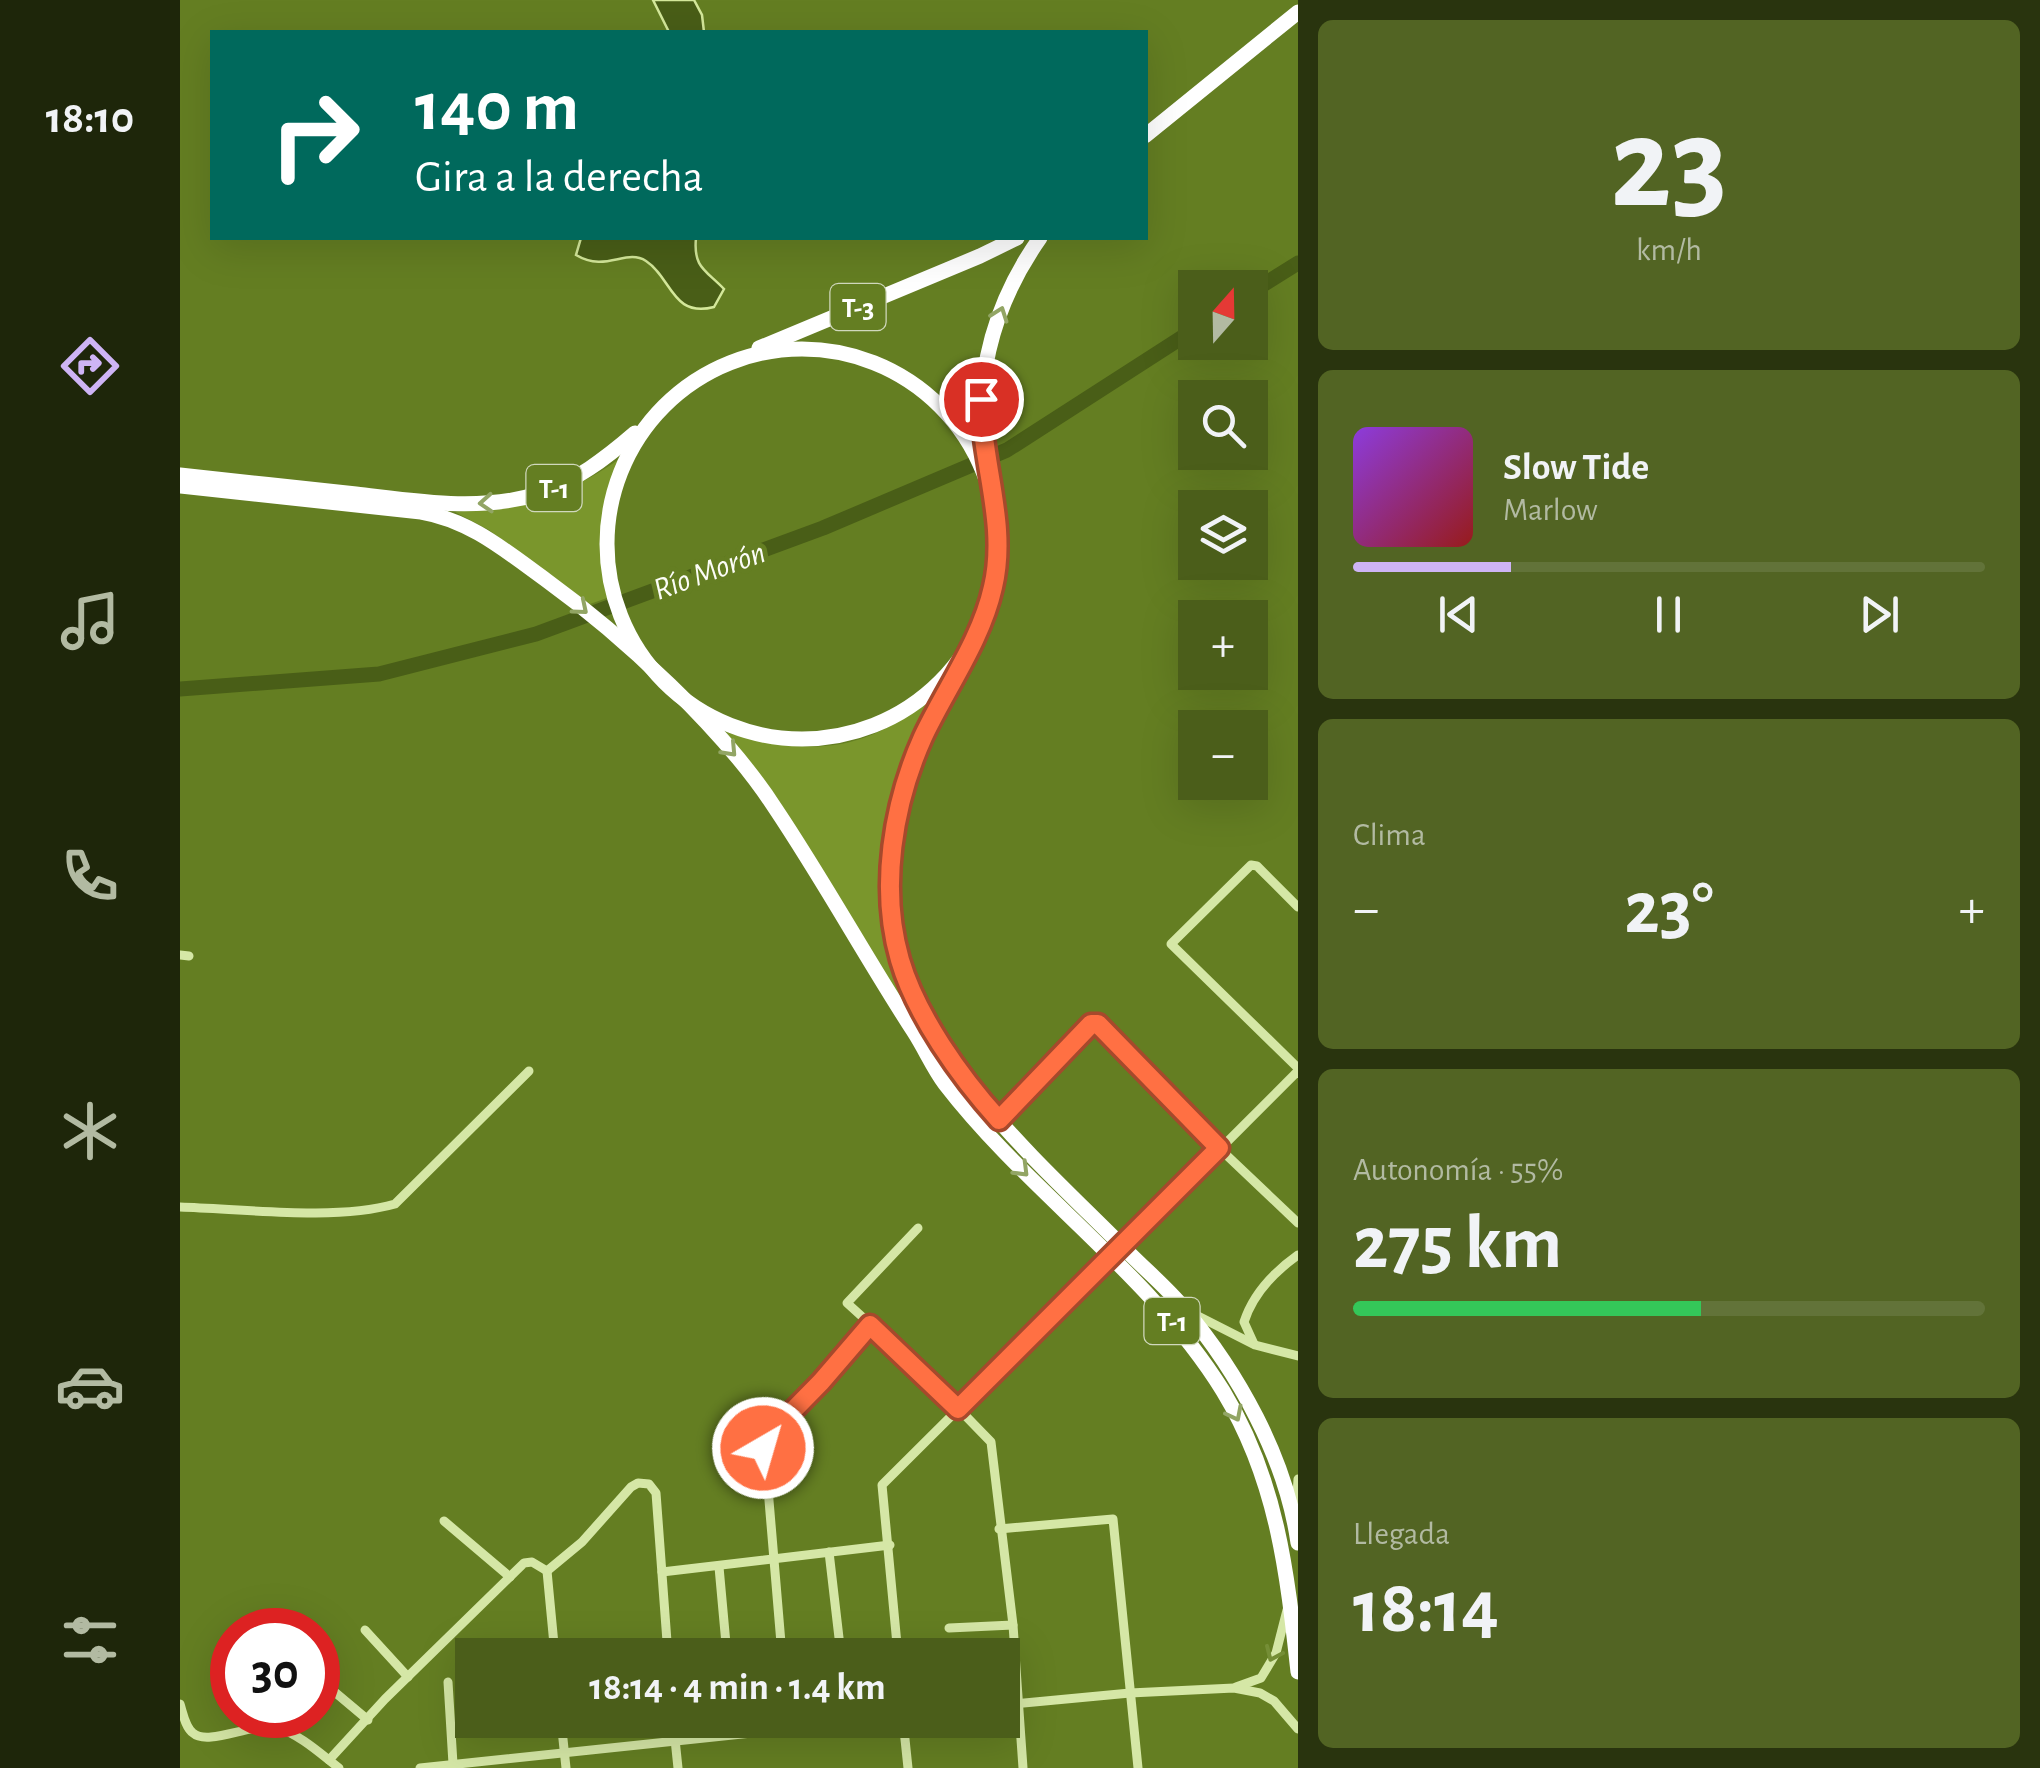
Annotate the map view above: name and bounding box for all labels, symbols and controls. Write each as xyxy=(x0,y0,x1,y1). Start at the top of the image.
icon: right xyxy=(250,70,380,200)
text: 140 m xyxy=(415,73,579,143)
text: 18:10 xyxy=(46,96,134,141)
text: 23 xyxy=(1610,101,1728,231)
text: Gira a la derecha xyxy=(415,155,704,200)
text: km/h xyxy=(1636,234,1702,266)
north arrow xyxy=(1178,270,1268,360)
map controls xyxy=(1178,270,1268,800)
road number: T-3 xyxy=(830,284,886,330)
one-way arrow xyxy=(988,307,1009,324)
icon: directions xyxy=(55,331,125,401)
pin xyxy=(939,357,1024,442)
icon: arrive xyxy=(954,372,1009,427)
button: search xyxy=(1178,380,1268,470)
text: Slow Tide xyxy=(1503,449,1649,487)
road number: T-1 xyxy=(526,465,582,511)
button: layers xyxy=(1178,490,1268,580)
one-way arrow xyxy=(477,491,493,513)
text: Marlow xyxy=(1503,494,1598,526)
water label: Río Morón xyxy=(649,536,770,606)
icon: music xyxy=(55,586,125,656)
icon: previous xyxy=(1431,587,1486,642)
icon: pause xyxy=(1641,587,1696,642)
icon: next xyxy=(1852,587,1907,642)
one-way arrow xyxy=(570,596,588,614)
button: + xyxy=(1178,600,1268,690)
button: − xyxy=(1178,710,1268,800)
one-way arrow xyxy=(718,738,736,757)
text: Clima xyxy=(1353,819,1426,851)
icon: phone xyxy=(55,841,125,911)
text: 23° xyxy=(1624,872,1714,947)
text: − xyxy=(1353,882,1379,937)
text: + xyxy=(1959,882,1985,937)
icon: climate xyxy=(55,1096,125,1166)
text: Autonomía · 55% xyxy=(1353,1154,1563,1186)
one-way arrow xyxy=(1011,1158,1029,1176)
text: 275 km xyxy=(1353,1207,1562,1282)
road number: T-1 xyxy=(1144,1298,1200,1344)
icon: car xyxy=(55,1351,125,1421)
position arrow xyxy=(711,1396,815,1500)
one-way arrow xyxy=(1223,1403,1242,1421)
text: Llegada xyxy=(1353,1518,1450,1550)
text: 18:14 xyxy=(1353,1571,1499,1646)
icon: filters xyxy=(55,1605,125,1675)
speed limit sign: 30 xyxy=(210,1608,340,1738)
one-way arrow xyxy=(1265,1643,1285,1661)
text: 18:14 · 4 min · 1.4 km xyxy=(589,1669,886,1707)

